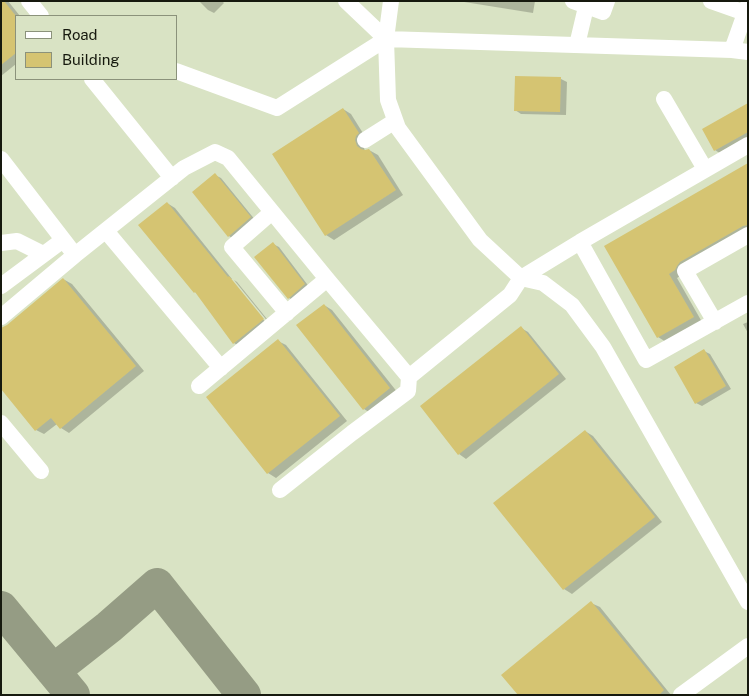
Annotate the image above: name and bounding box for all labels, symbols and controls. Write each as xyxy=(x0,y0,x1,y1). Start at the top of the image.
legend xyxy=(15,15,178,80)
text: Road xyxy=(62,26,98,43)
text: Building xyxy=(62,51,120,68)

